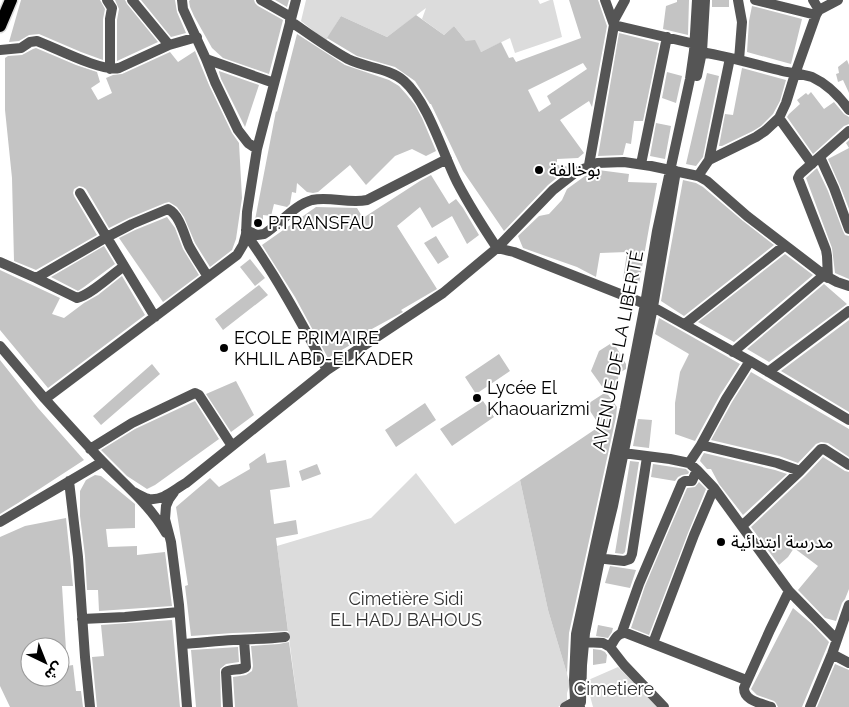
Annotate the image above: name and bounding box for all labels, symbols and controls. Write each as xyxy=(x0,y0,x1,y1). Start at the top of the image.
place label: بوخالفة xyxy=(549,159,601,181)
marker: بوخالفة xyxy=(533,164,545,176)
place label: P.TRANSFAU xyxy=(268,212,374,233)
marker: P.TRANSFAU xyxy=(252,217,264,229)
street label: AVENUE DE LA LIBERTÉ xyxy=(587,249,647,453)
place label: ECOLE PRIMAIRE KHLIL ABD-ELKADER xyxy=(234,327,413,369)
marker: ECOLE PRIMAIRE KHLIL ABD-ELKADER xyxy=(218,342,230,354)
place label: Lycée El Khaouarizmi xyxy=(487,377,590,419)
marker: Lycée El Khaouarizmi xyxy=(471,392,483,404)
place label: مدرسة ابتدائية xyxy=(731,531,834,553)
marker: مدرسة ابتدائية xyxy=(715,536,727,548)
park label: Cimetière Sidi EL HADJ BAHOUS xyxy=(330,588,482,630)
north arrow xyxy=(20,637,70,687)
text: ش xyxy=(41,659,66,684)
park label: Cimetiere xyxy=(574,678,655,699)

